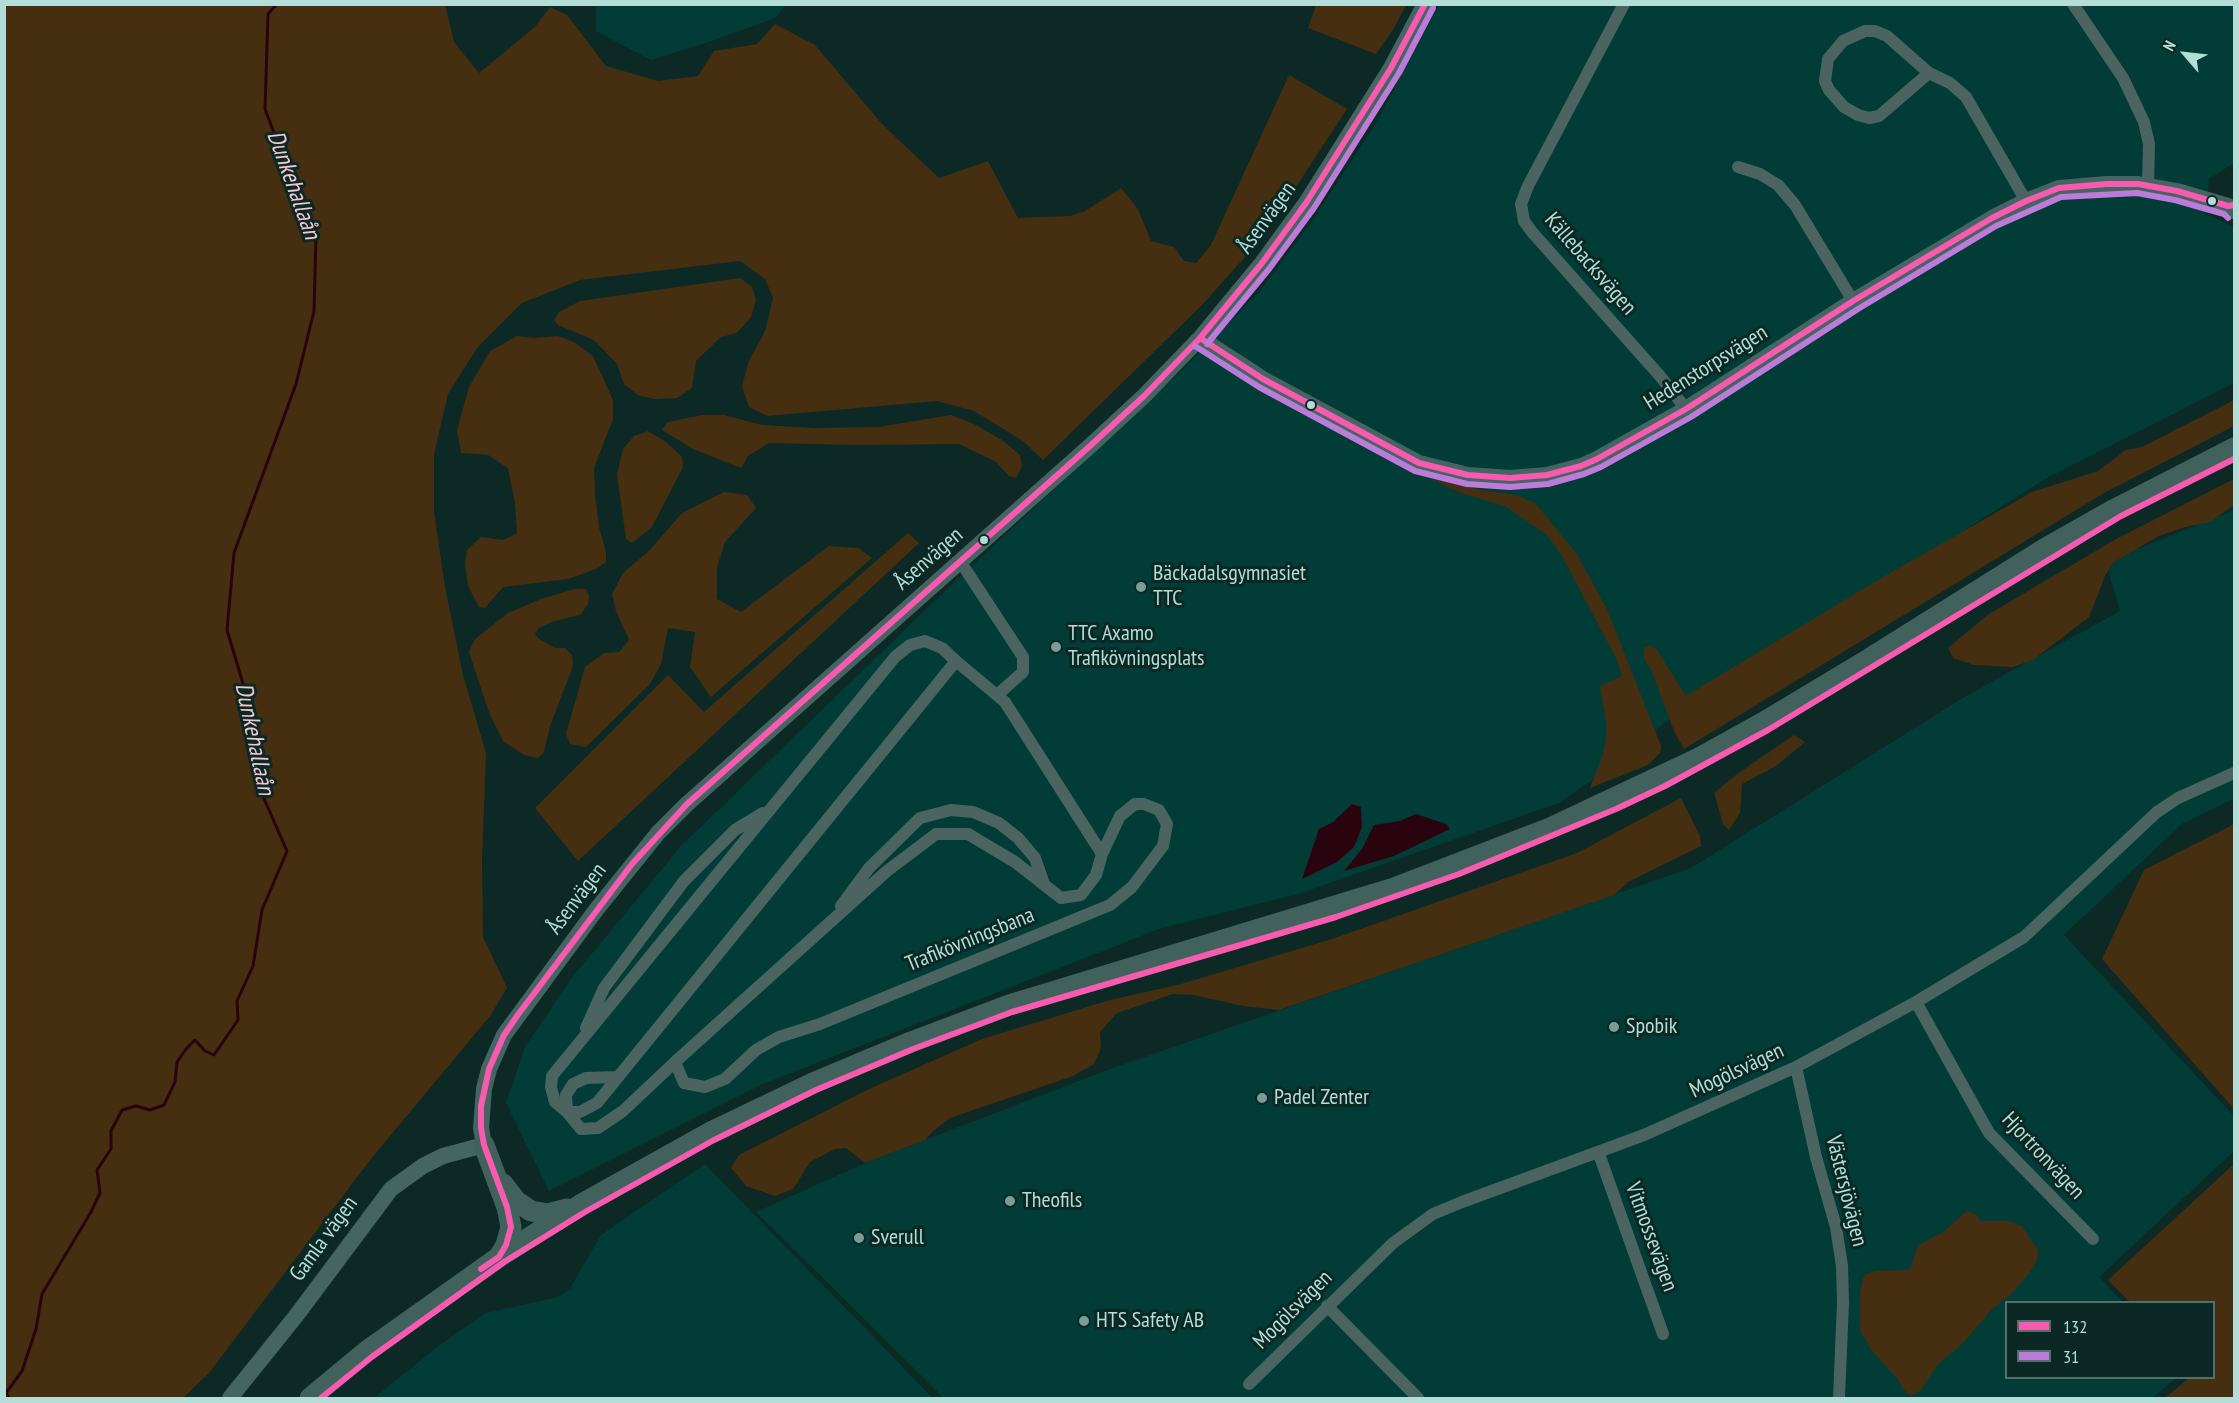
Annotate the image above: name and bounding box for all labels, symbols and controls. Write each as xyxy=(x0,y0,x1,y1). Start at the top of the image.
north arrow xyxy=(2155,24,2215,84)
text: N xyxy=(2158,37,2180,54)
water label: Dunkehallaån xyxy=(260,127,326,243)
street label: Åsenvägen xyxy=(1232,177,1302,259)
unlabelled marker xyxy=(2206,195,2218,207)
street label: Källebacksvägen xyxy=(1538,208,1642,320)
street label: Hedenstorpsvägen xyxy=(1639,320,1773,416)
unlabelled marker xyxy=(1305,399,1317,411)
street label: Åsenvägen xyxy=(889,522,969,596)
unlabelled marker xyxy=(978,534,990,546)
place label: Bäckadalsgymnasiet TTC xyxy=(1153,561,1306,612)
marker: Bäckadalsgymnasiet TTC xyxy=(1134,580,1148,594)
place label: TTC Axamo Trafikövningsplats xyxy=(1068,621,1205,672)
marker: TTC Axamo Trafikövningsplats xyxy=(1049,640,1063,654)
water label: Dunkehallaån xyxy=(228,680,280,798)
street label: Åsenvägen xyxy=(542,858,612,940)
street label: Trafikövningsbana xyxy=(902,902,1038,978)
place label: Spobik xyxy=(1626,1014,1677,1040)
marker: Spobik xyxy=(1607,1020,1621,1034)
street label: Mogölsvägen xyxy=(1686,1038,1788,1104)
place label: Padel Zenter xyxy=(1274,1085,1369,1111)
marker: Padel Zenter xyxy=(1255,1091,1269,1105)
street label: Hjortronvägen xyxy=(1996,1107,2090,1205)
street label: Västersjövägen xyxy=(1819,1133,1873,1249)
street label: Vitmossevägen xyxy=(1619,1179,1683,1295)
place label: Theofils xyxy=(1022,1188,1082,1214)
street label: Gamla vägen xyxy=(284,1192,364,1286)
marker: Theofils xyxy=(1003,1194,1017,1208)
place label: Sverull xyxy=(871,1225,924,1251)
marker: Sverull xyxy=(852,1231,866,1245)
street label: Mogölsvägen xyxy=(1248,1265,1338,1355)
legend xyxy=(2005,1301,2215,1379)
place label: HTS Safety AB xyxy=(1096,1308,1204,1334)
marker: HTS Safety AB xyxy=(1077,1314,1091,1328)
text: 132 xyxy=(2063,1315,2087,1338)
text: 31 xyxy=(2063,1345,2079,1368)

